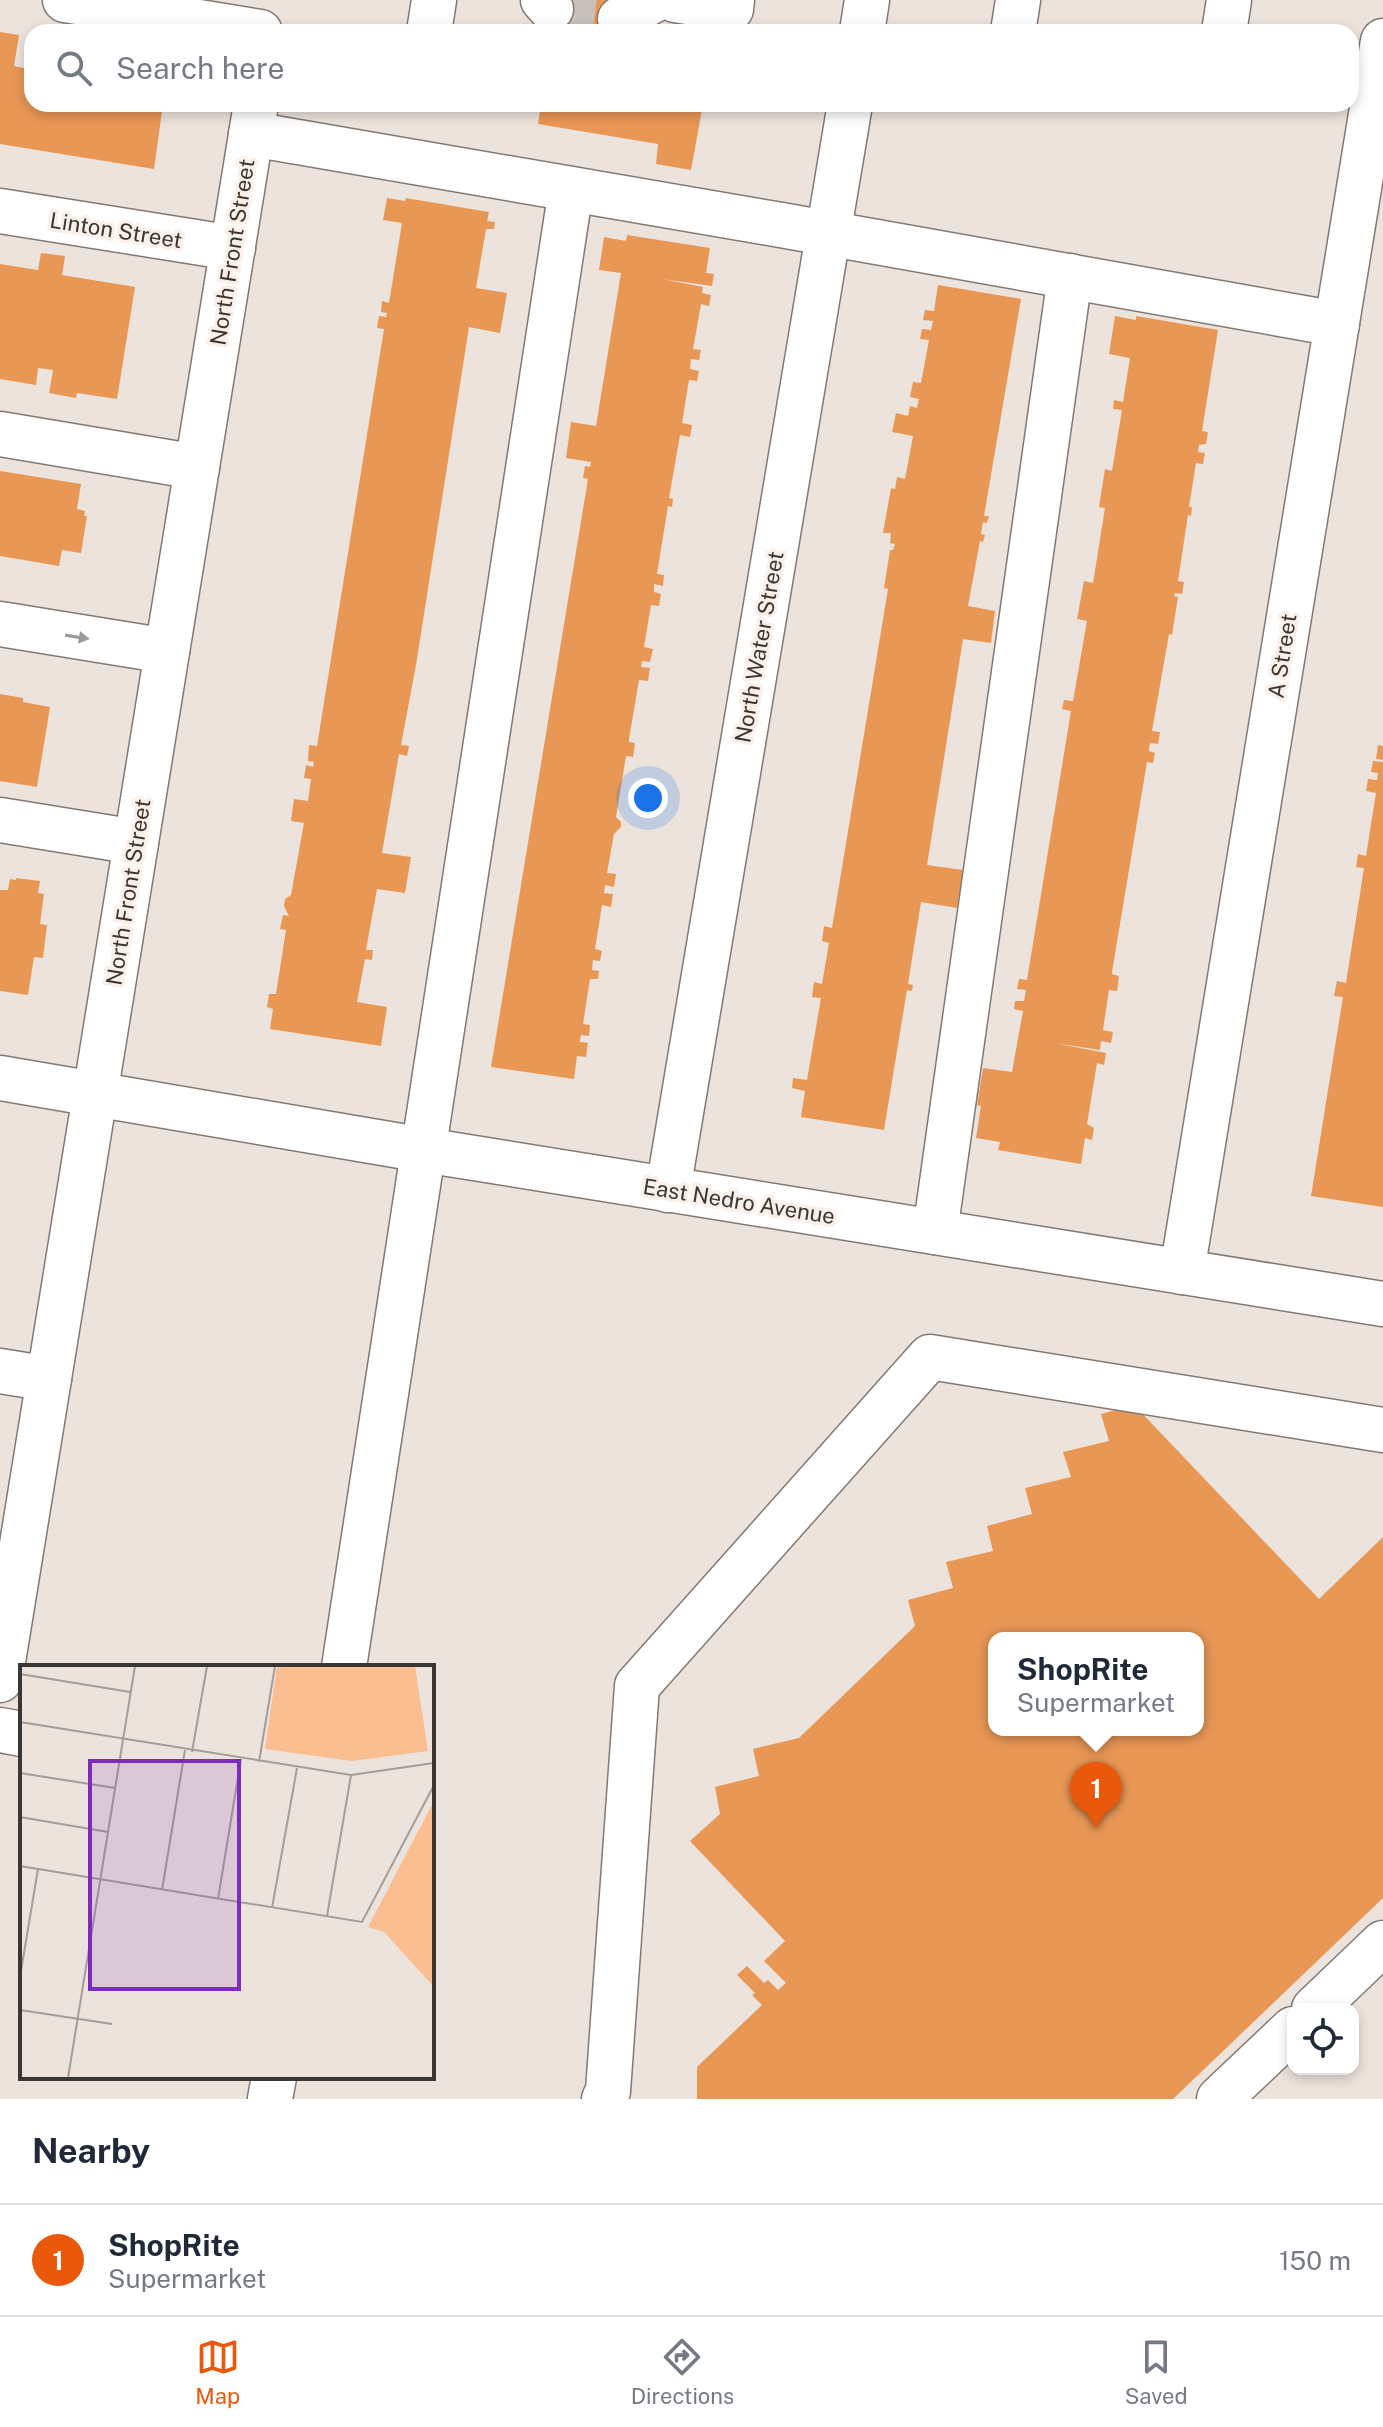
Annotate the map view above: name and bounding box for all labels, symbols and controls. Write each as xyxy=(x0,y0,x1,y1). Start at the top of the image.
search box xyxy=(24,24,1359,112)
icon: search xyxy=(52,46,96,90)
text: Search here xyxy=(116,50,284,86)
street label: North Front Street xyxy=(204,157,260,347)
street label: Linton Street xyxy=(48,207,184,253)
street label: North Water Street xyxy=(729,549,789,745)
street label: A Street xyxy=(1262,612,1302,700)
one-way arrow xyxy=(65,631,90,643)
your location xyxy=(628,778,668,818)
street label: North Front Street xyxy=(100,797,156,987)
street label: East Nedro Avenue xyxy=(641,1173,837,1229)
popup xyxy=(988,1632,1204,1736)
text: ShopRite xyxy=(1017,1651,1149,1687)
inset map xyxy=(20,1665,434,2079)
text: Supermarket xyxy=(1017,1687,1175,1718)
pin: 1 xyxy=(1070,1762,1122,1828)
map controls xyxy=(1287,2003,1359,2075)
button: locate xyxy=(1287,2003,1359,2075)
text: Nearby xyxy=(32,2131,150,2171)
text: ShopRite xyxy=(108,2227,240,2263)
text: 1 xyxy=(52,2245,64,2276)
text: 150 m xyxy=(1279,2245,1351,2276)
text: Supermarket xyxy=(108,2263,266,2294)
tab: Map xyxy=(195,2335,240,2409)
tab: Directions xyxy=(631,2335,734,2409)
tab: Saved xyxy=(1125,2335,1188,2409)

